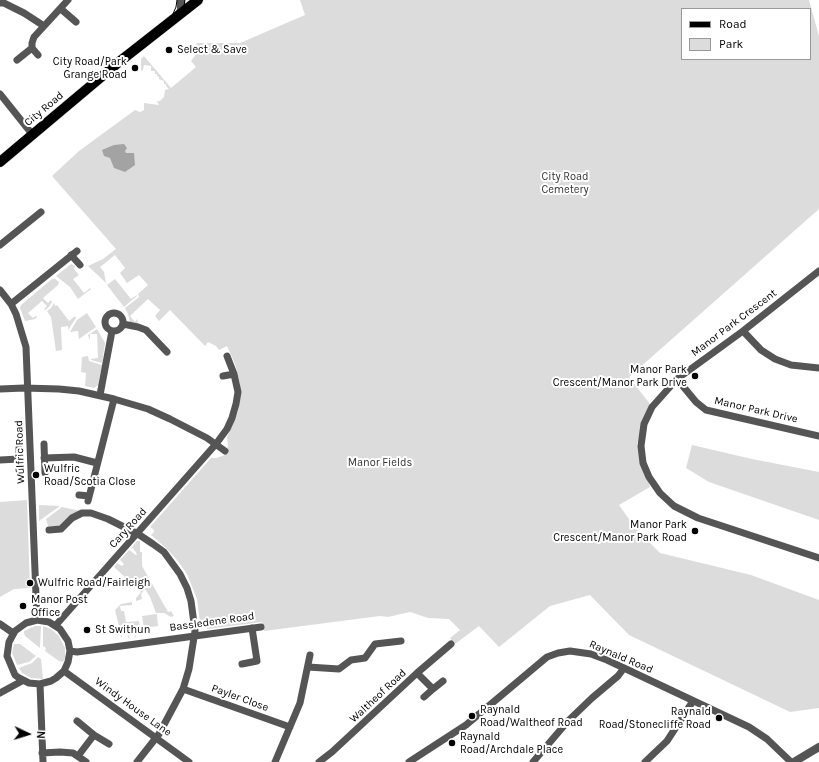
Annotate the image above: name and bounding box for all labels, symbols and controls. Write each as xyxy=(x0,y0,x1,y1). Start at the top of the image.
legend xyxy=(681,8,811,60)
text: Road xyxy=(719,17,747,31)
text: Park xyxy=(719,37,743,51)
place label: Select & Save xyxy=(177,43,247,57)
marker: Select & Save xyxy=(164,45,174,55)
place label: City Road/Park Grange Road xyxy=(53,55,127,81)
marker: City Road/Park Grange Road xyxy=(130,63,140,73)
street label: City Road xyxy=(22,89,66,129)
park label: City Road Cemetery xyxy=(541,170,589,196)
street label: Manor Park Crescent xyxy=(689,286,779,360)
place label: Manor Park Crescent/Manor Park Drive xyxy=(553,363,687,389)
marker: Manor Park Crescent/Manor Park Drive xyxy=(690,371,700,381)
street label: Manor Park Drive xyxy=(713,394,799,426)
street label: Wulfric Road xyxy=(12,420,28,484)
park label: Manor Fields xyxy=(348,456,412,470)
place label: Wulfric Road/Scotia Close xyxy=(44,462,136,488)
marker: Wulfric Road/Scotia Close xyxy=(31,470,41,480)
street label: Cary Road xyxy=(106,505,150,551)
place label: Manor Park Crescent/Manor Park Road xyxy=(553,518,687,544)
marker: Manor Park Crescent/Manor Park Road xyxy=(690,526,700,536)
place label: Wulfric Road/Fairleigh xyxy=(38,576,150,590)
marker: Wulfric Road/Fairleigh xyxy=(25,578,35,588)
place label: Manor Post Office xyxy=(31,593,88,619)
marker: Manor Post Office xyxy=(18,601,28,611)
street label: Bassledene Road xyxy=(169,610,255,634)
place label: St Swithun xyxy=(95,623,150,637)
marker: St Swithun xyxy=(82,625,92,635)
street label: Raynald Road xyxy=(587,638,655,676)
street label: Waltheof Road xyxy=(347,666,409,726)
street label: Windy House Lane xyxy=(92,675,174,739)
street label: Payler Close xyxy=(210,682,270,714)
place label: Raynald Road/Waltheof Road xyxy=(480,703,583,729)
place label: Raynald Road/Stonecliffe Road xyxy=(599,705,711,731)
marker: Raynald Road/Waltheof Road xyxy=(467,711,477,721)
marker: Raynald Road/Stonecliffe Road xyxy=(714,713,724,723)
north arrow xyxy=(8,714,48,754)
text: N xyxy=(34,730,47,739)
place label: Raynald Road/Archdale Place xyxy=(460,730,563,756)
marker: Raynald Road/Archdale Place xyxy=(447,738,457,748)

